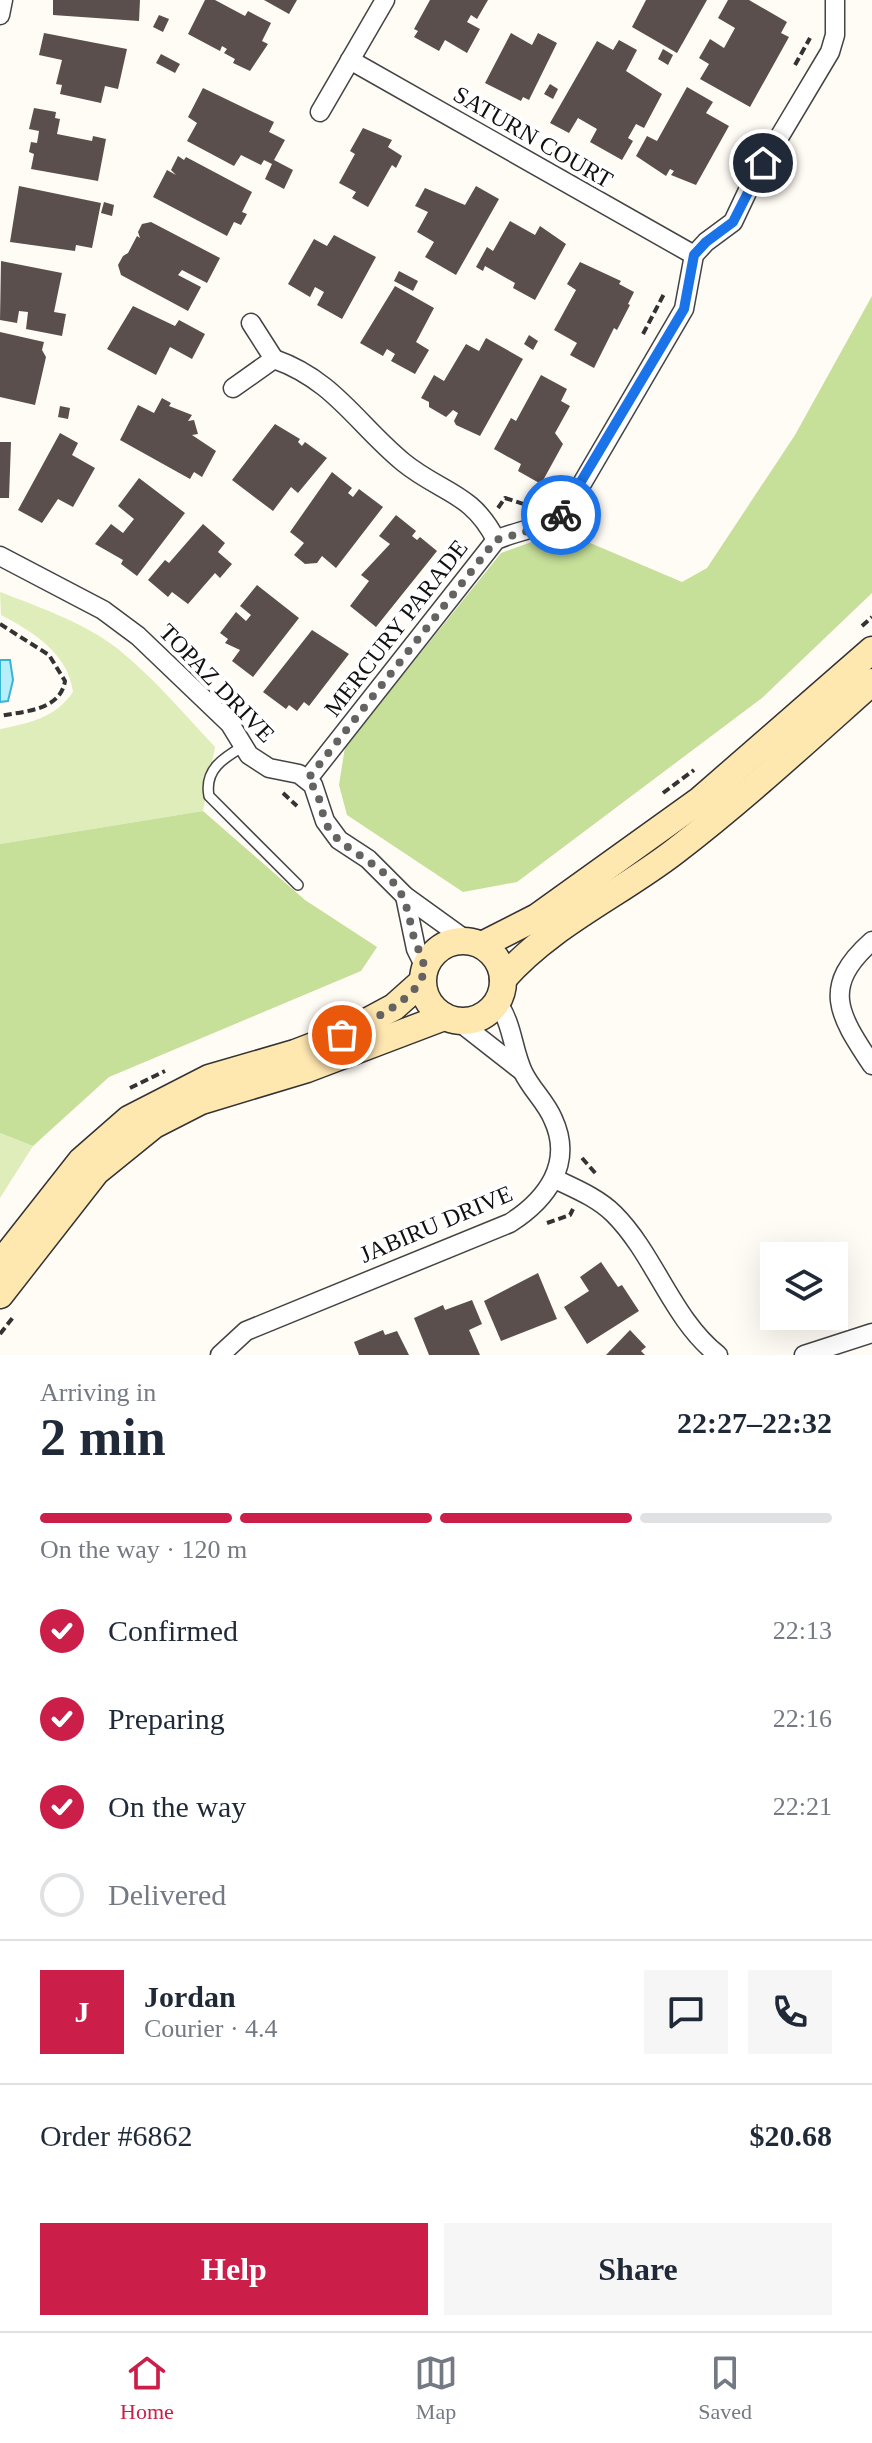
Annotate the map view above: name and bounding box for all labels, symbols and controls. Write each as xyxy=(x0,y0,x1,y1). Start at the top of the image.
street label: SATURN COURT xyxy=(449,81,617,193)
pin xyxy=(729,129,797,197)
icon: home xyxy=(741,141,785,185)
courier xyxy=(521,475,601,555)
icon: bike xyxy=(539,493,583,537)
street label: MERCURY PARADE xyxy=(319,535,473,721)
street label: TOPAZ DRIVE xyxy=(154,619,280,747)
pin xyxy=(308,1001,376,1069)
icon: bag xyxy=(320,1013,364,1057)
street label: JABIRU DRIVE xyxy=(356,1180,516,1268)
map controls xyxy=(760,1242,848,1330)
button: layers xyxy=(760,1242,848,1330)
text: Arriving in xyxy=(40,1378,156,1407)
text: 22:27–22:32 xyxy=(677,1406,832,1439)
text: 2 min xyxy=(40,1409,166,1466)
text: On the way · 120 m xyxy=(40,1535,247,1564)
icon: check xyxy=(40,1609,84,1653)
text: Confirmed xyxy=(108,1614,238,1647)
text: 22:13 xyxy=(773,1616,832,1645)
icon: check xyxy=(40,1697,84,1741)
text: Preparing xyxy=(108,1702,225,1735)
text: 22:16 xyxy=(773,1704,832,1733)
icon: check xyxy=(40,1785,84,1829)
text: On the way xyxy=(108,1790,246,1823)
text: 22:21 xyxy=(773,1792,832,1821)
text: Delivered xyxy=(108,1878,226,1911)
button: chat xyxy=(644,1970,728,2054)
button: phone xyxy=(748,1970,832,2054)
text: Jordan xyxy=(144,1980,236,2013)
text: J xyxy=(75,1995,90,2028)
text: Courier · 4.4 xyxy=(144,2014,278,2043)
text: Order #6862 xyxy=(40,2119,192,2152)
text: $20.68 xyxy=(750,2119,832,2152)
button: Help xyxy=(40,2223,428,2315)
button: Share xyxy=(444,2223,832,2315)
tab: Home xyxy=(120,2351,174,2425)
tab: Map xyxy=(414,2351,458,2425)
tab: Saved xyxy=(698,2351,752,2425)

